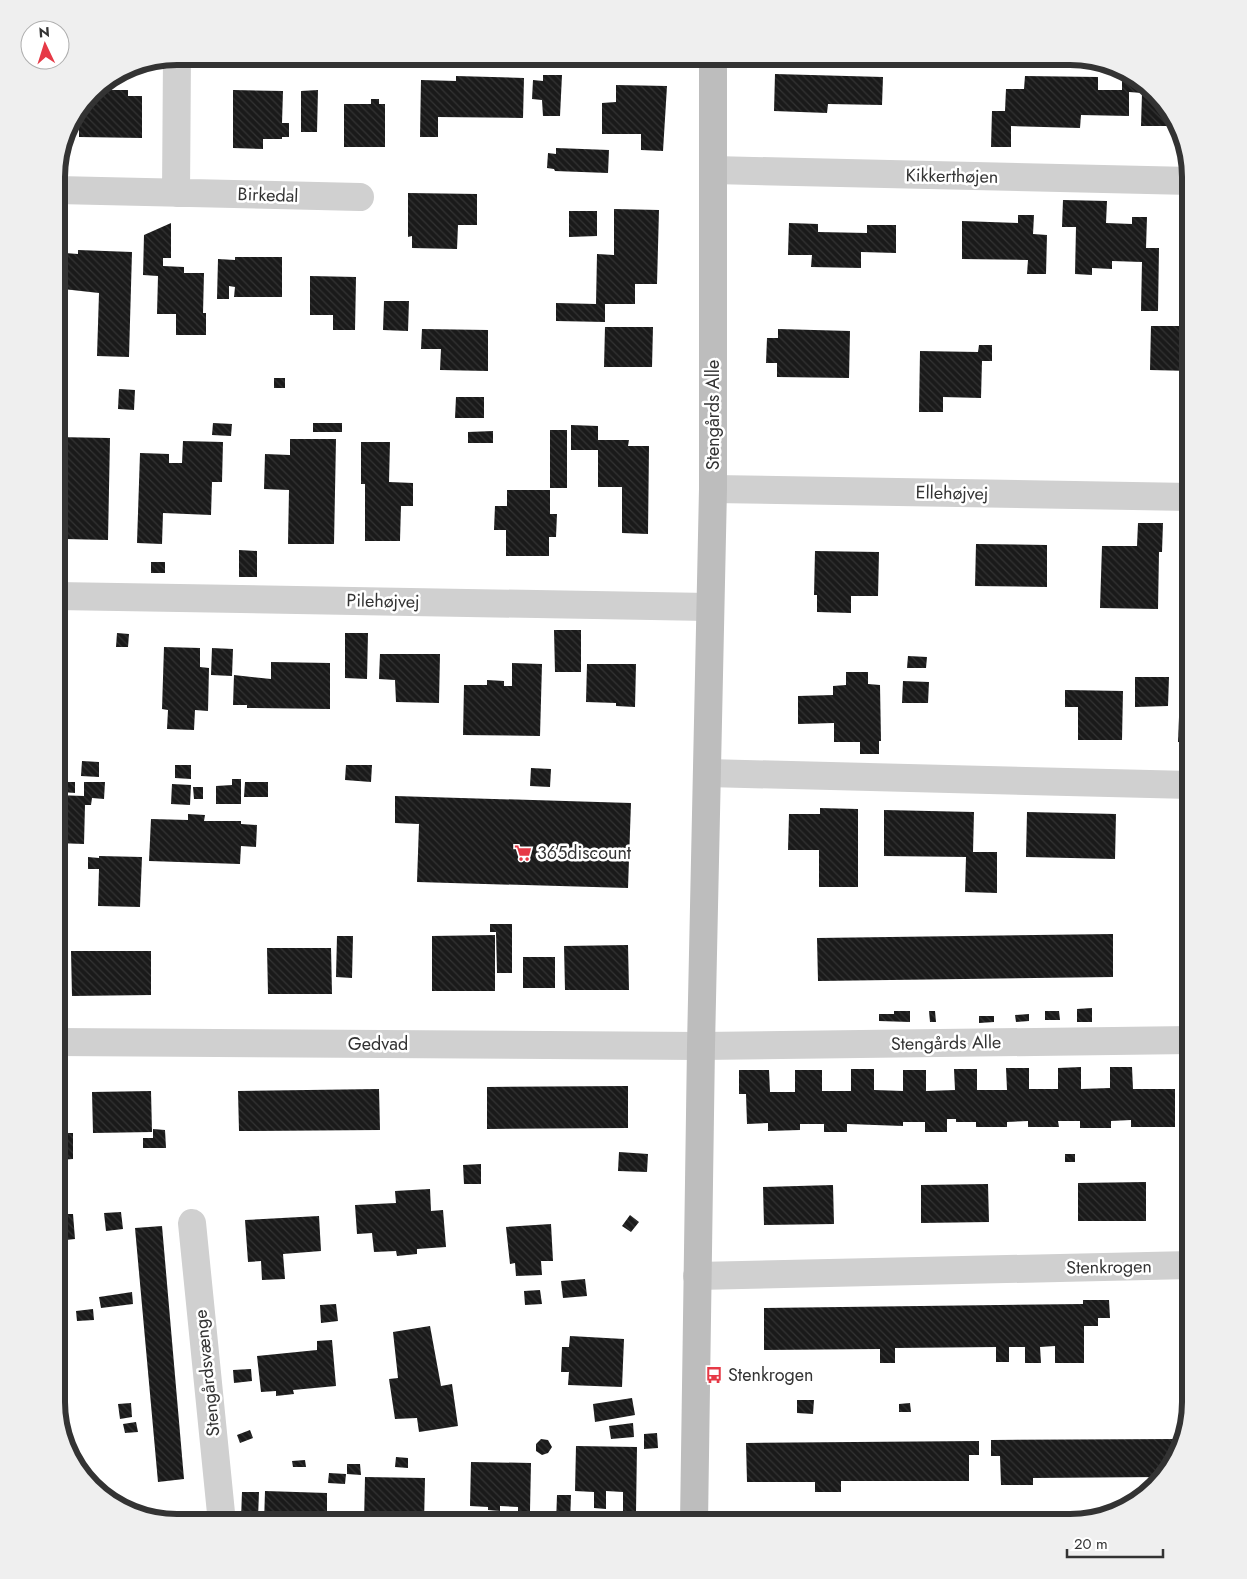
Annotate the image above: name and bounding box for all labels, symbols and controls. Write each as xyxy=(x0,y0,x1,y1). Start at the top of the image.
north arrow xyxy=(20,20,70,70)
text: N xyxy=(38,22,50,42)
street label: Kikkerthøjen xyxy=(905,162,999,190)
street label: Birkedal xyxy=(237,181,299,209)
street label: Stengårds Alle xyxy=(700,360,726,470)
street label: Ellehøjvej xyxy=(915,479,989,507)
street label: Pilehøjvej xyxy=(346,587,420,615)
place label: 365discount xyxy=(537,840,632,866)
supermarket icon: 365discount xyxy=(513,843,533,863)
street label: Stengårds Alle xyxy=(891,1029,1001,1057)
street label: Gedvad xyxy=(348,1031,408,1057)
street label: Stenkrogen xyxy=(1066,1253,1152,1281)
street label: Stengårdsvænge xyxy=(187,1308,227,1438)
place label: Stenkrogen xyxy=(728,1362,814,1388)
bus stop icon: Stenkrogen xyxy=(704,1365,724,1385)
scale bar xyxy=(1067,1526,1163,1558)
text: 20 m xyxy=(1074,1533,1108,1555)

